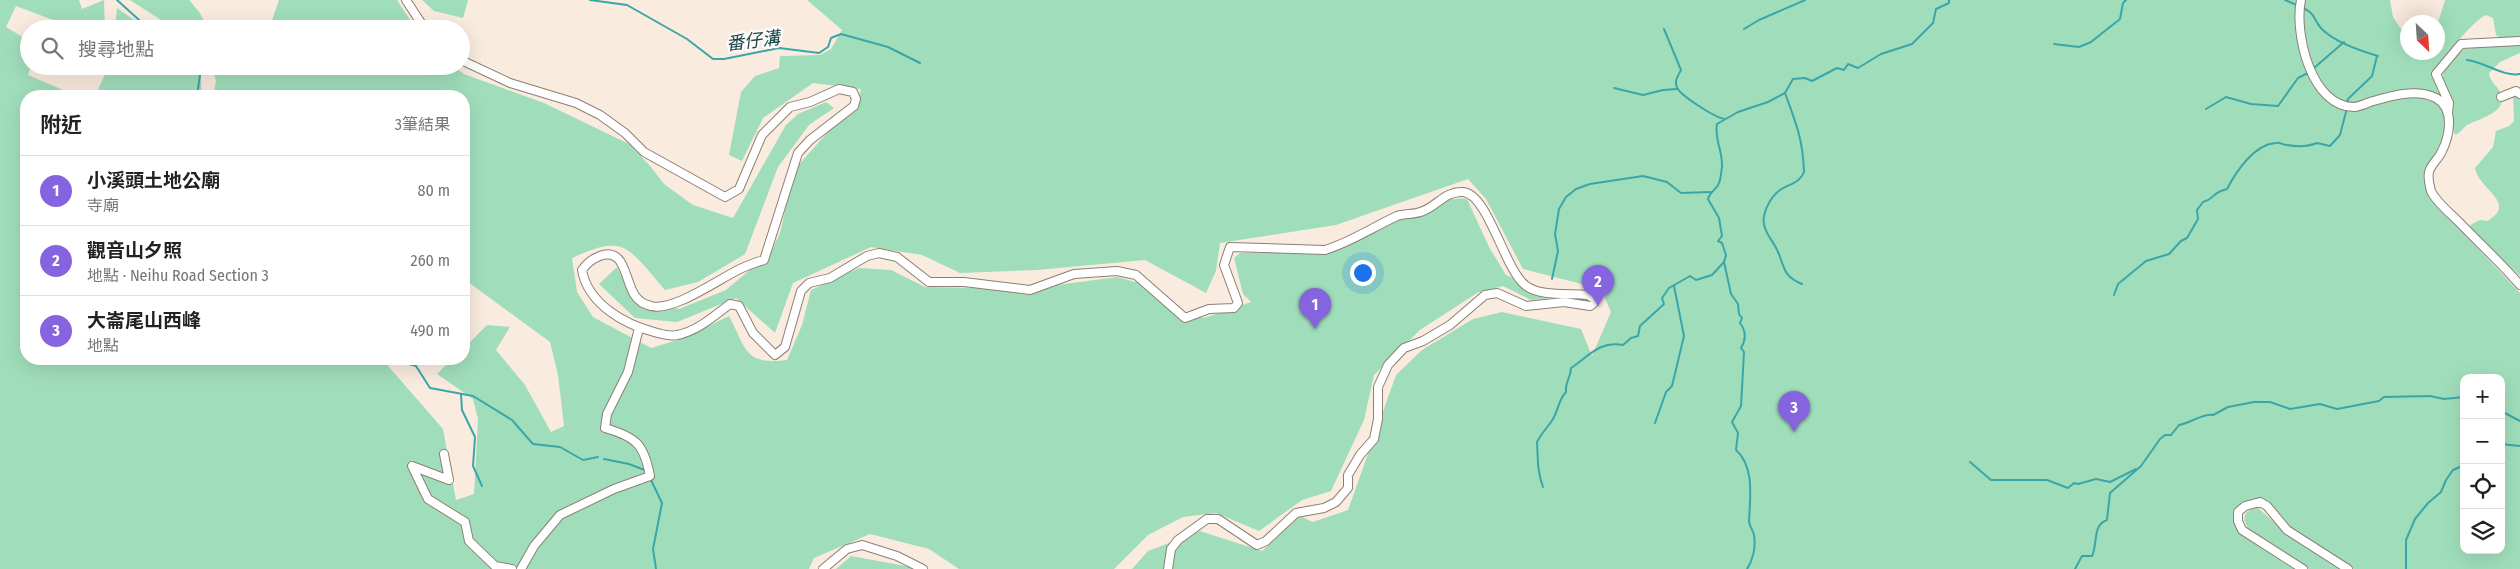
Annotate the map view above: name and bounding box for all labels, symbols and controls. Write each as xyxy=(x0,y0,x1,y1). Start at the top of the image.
north arrow xyxy=(2400,15,2445,60)
search box xyxy=(20,20,470,75)
water label: 番仔溝 xyxy=(725,26,784,55)
icon: search xyxy=(38,34,66,62)
text: 搜尋地點 xyxy=(78,38,154,61)
text: 附近 xyxy=(40,112,82,138)
text: 3筆結果 xyxy=(395,115,450,134)
text: 小溪頭土地公廟 xyxy=(87,169,220,192)
text: 1 xyxy=(53,181,59,200)
text: 80 m xyxy=(418,181,450,200)
text: 寺廟 xyxy=(87,196,119,215)
text: 觀音山夕照 xyxy=(87,239,182,262)
text: 2 xyxy=(52,251,60,270)
text: 260 m xyxy=(411,251,450,270)
your location xyxy=(1350,260,1376,286)
pin: 2 xyxy=(1582,265,1614,306)
text: 地點 · Neihu Road Section 3 xyxy=(87,266,269,285)
pin: 1 xyxy=(1299,288,1331,329)
text: 大崙尾山西峰 xyxy=(87,309,201,332)
text: 3 xyxy=(52,321,60,340)
text: 490 m xyxy=(410,321,450,340)
text: 地點 xyxy=(87,336,119,355)
map controls xyxy=(2460,374,2505,554)
button: + xyxy=(2460,374,2505,419)
pin: 3 xyxy=(1778,391,1810,432)
button: − xyxy=(2460,419,2505,464)
button: locate xyxy=(2460,464,2505,509)
button: layers xyxy=(2460,509,2505,554)

